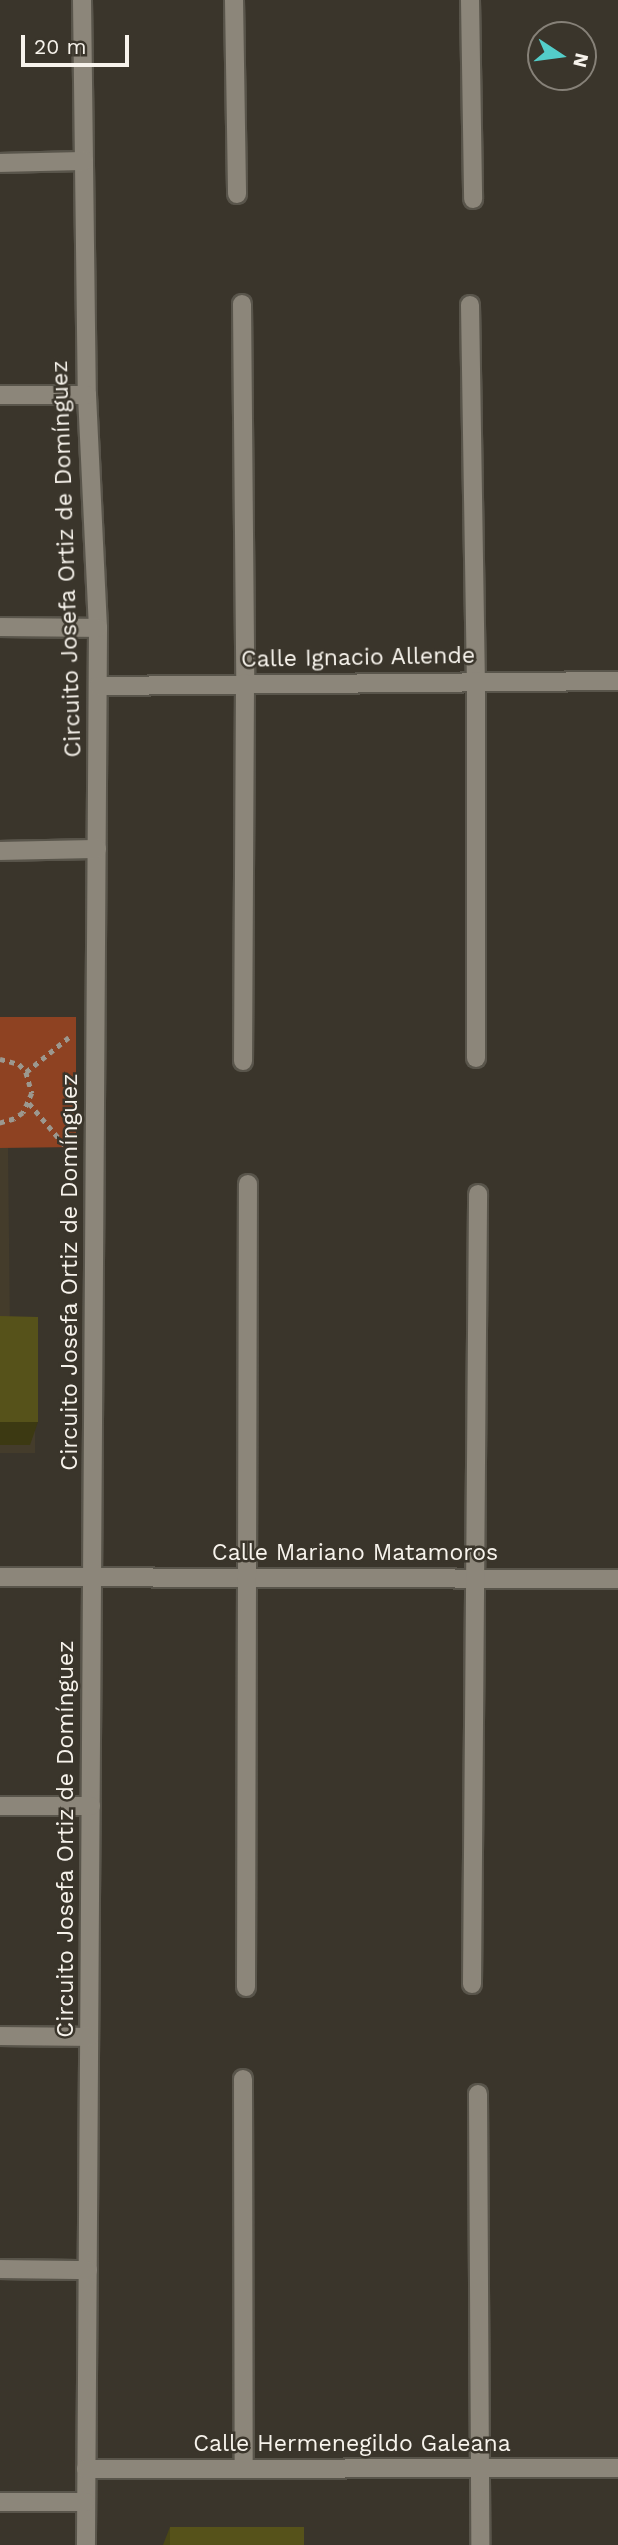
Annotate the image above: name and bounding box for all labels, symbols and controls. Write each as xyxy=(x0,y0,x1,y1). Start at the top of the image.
scale bar xyxy=(24,21,133,65)
north arrow xyxy=(527,21,597,91)
text: 20 m xyxy=(34,34,86,59)
text: N xyxy=(568,51,594,70)
street label: Circuito Josefa Ortiz de Domínguez xyxy=(46,359,88,759)
street label: Calle Ignacio Allende xyxy=(240,642,476,674)
street label: Circuito Josefa Ortiz de Domínguez xyxy=(56,1073,84,1471)
street label: Calle Mariano Matamoros xyxy=(212,1539,498,1567)
street label: Circuito Josefa Ortiz de Domínguez xyxy=(52,1640,80,2038)
street label: Calle Hermenegildo Galeana xyxy=(193,2430,511,2458)

